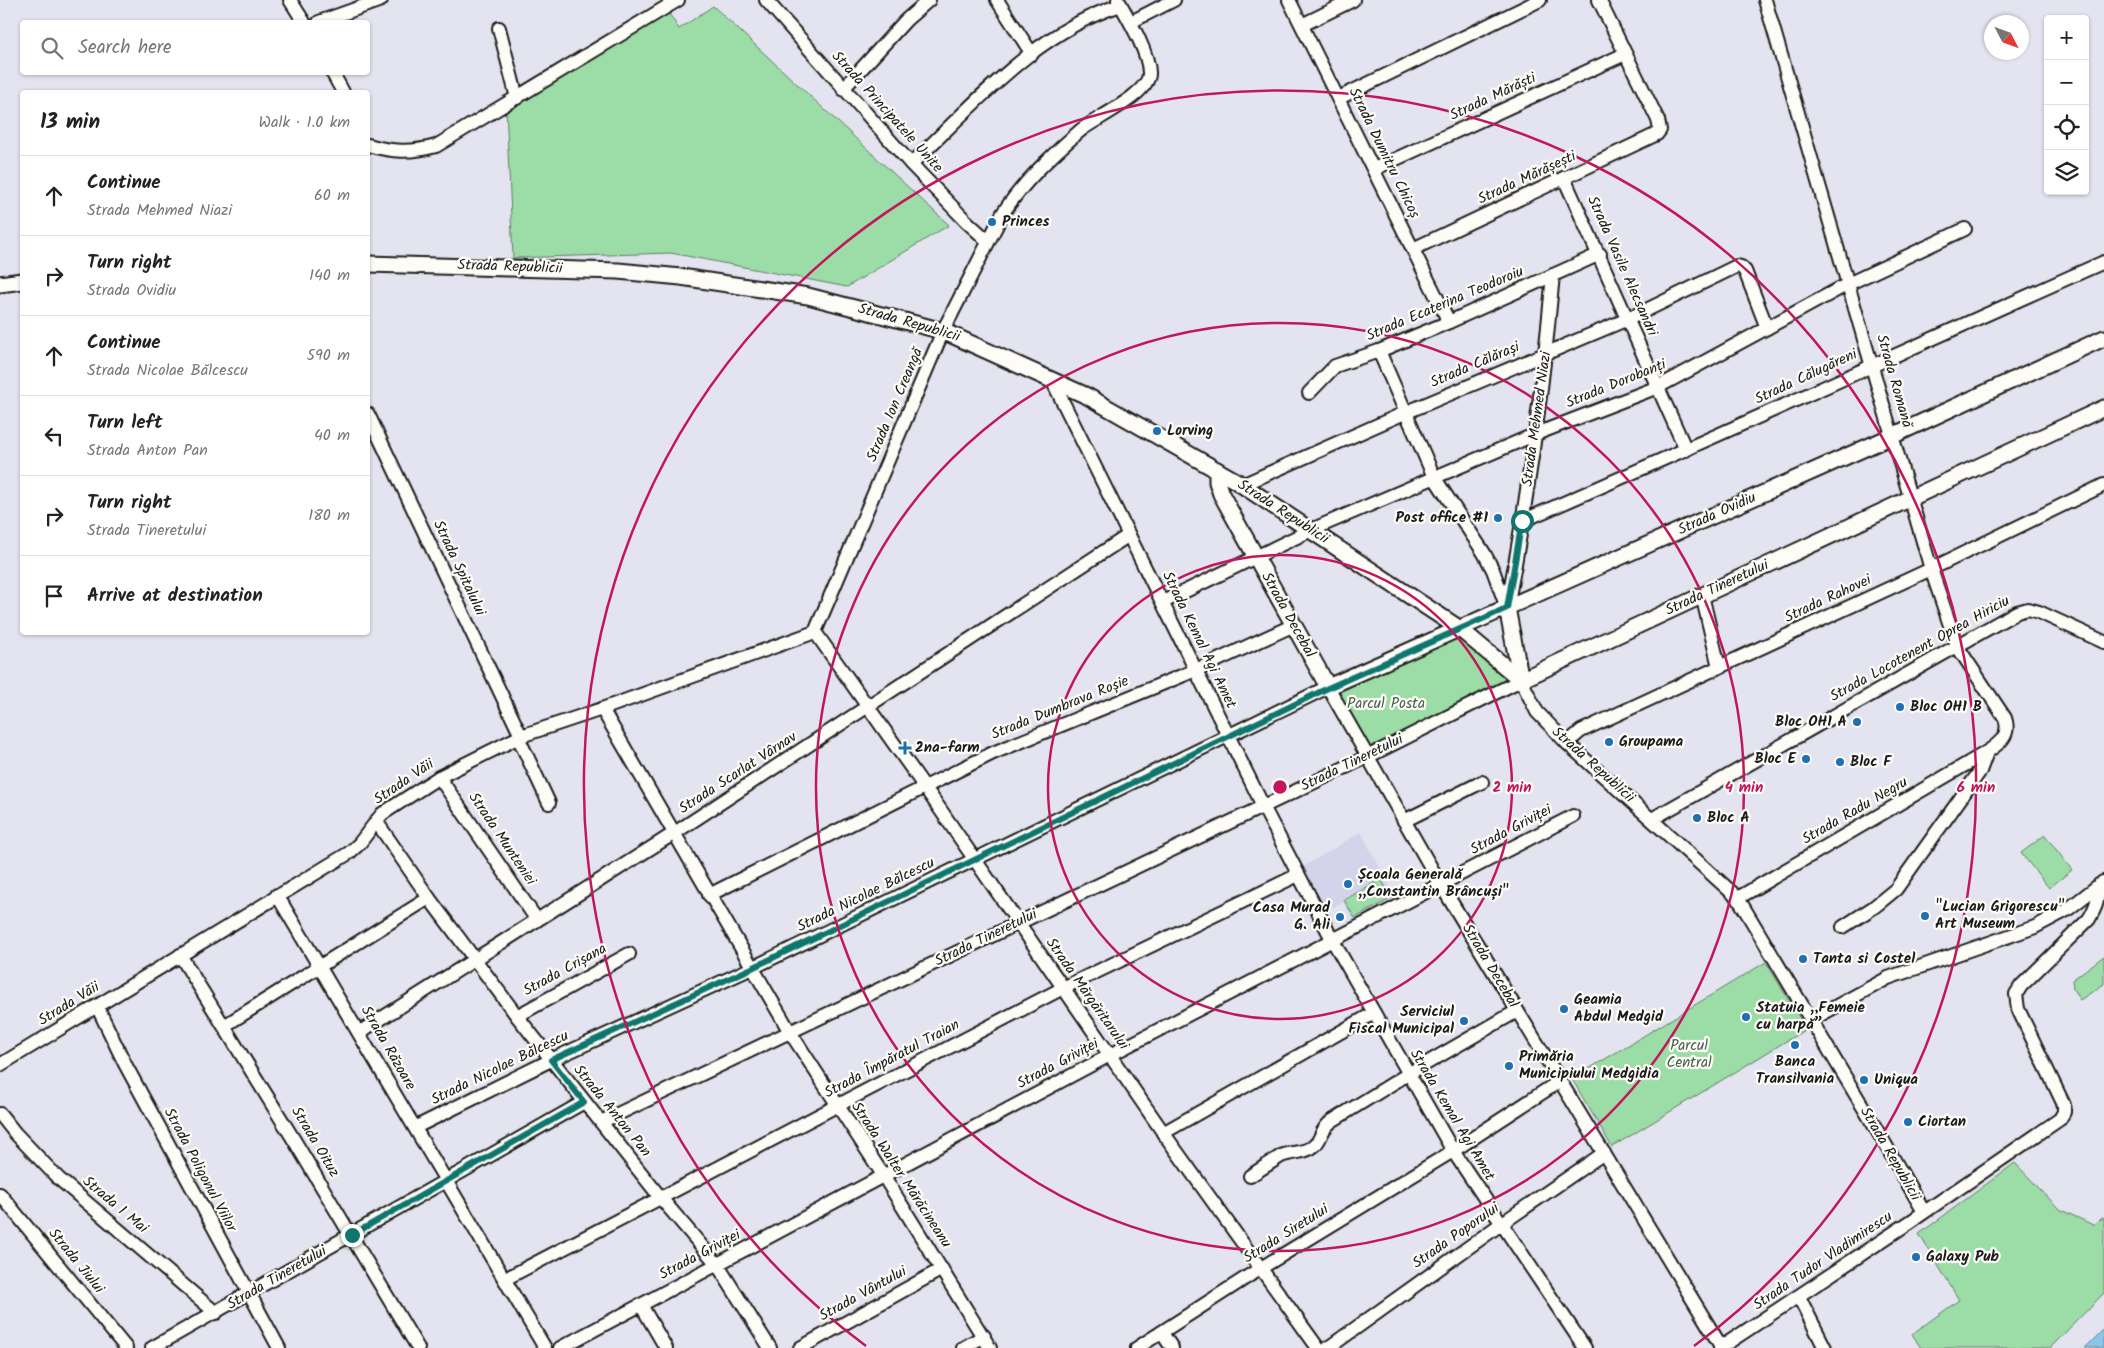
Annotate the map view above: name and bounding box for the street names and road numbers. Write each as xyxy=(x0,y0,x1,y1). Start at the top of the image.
street label: Strada Principatele Unite xyxy=(825,45,949,179)
street label: Strada Mărăști xyxy=(1446,66,1542,128)
street label: Strada Dumitru Chicoș xyxy=(1342,83,1426,223)
street label: Strada Mărășești xyxy=(1474,144,1581,211)
street label: Strada Vasile Alecsandri xyxy=(1580,192,1664,341)
street label: Strada Republicii xyxy=(457,253,564,281)
street label: Strada Ecaterina Teodoroiu xyxy=(1362,260,1528,348)
street label: Strada Republicii xyxy=(855,297,964,349)
street label: Strada Romană xyxy=(1869,332,1919,432)
street label: Strada Călărași xyxy=(1427,335,1525,395)
street label: Strada Călugăreni xyxy=(1751,342,1863,411)
street label: Strada Ion Creangă xyxy=(860,343,931,466)
street label: Strada Mehmed Niazi xyxy=(1516,349,1559,488)
street label: Strada Dorobanți xyxy=(1562,352,1671,415)
street label: Strada Republicii xyxy=(1232,473,1335,551)
street label: Strada Ovidiu xyxy=(1674,486,1760,542)
street label: Strada Spitalului xyxy=(426,516,492,621)
street label: Strada Tineretului xyxy=(1661,553,1774,623)
street label: Strada Kemal Agi Amet xyxy=(1155,567,1243,713)
street label: Strada Decebal xyxy=(1255,568,1322,663)
street label: Strada Rahovei xyxy=(1781,568,1877,630)
street label: Strada Locotenent Oprea Hiriciu xyxy=(1826,589,2014,709)
street label: Strada Dumbrava Roșie xyxy=(988,669,1133,747)
street label: Strada Republicii xyxy=(1546,721,1641,810)
street label: Strada Scarlat Vârnav xyxy=(674,725,802,820)
street label: Strada Tineretului xyxy=(1296,727,1409,798)
street label: Strada Văii xyxy=(369,752,440,811)
street label: Strada Radu Negru xyxy=(1797,771,1913,851)
street label: Strada Munteniei xyxy=(462,788,543,892)
street label: Strada Griviței xyxy=(1466,798,1557,862)
street label: Strada Nicolae Bălcescu xyxy=(793,851,939,939)
street label: Strada Tineretului xyxy=(930,902,1043,973)
street label: Strada Decebal xyxy=(1455,919,1525,1013)
street label: Strada Mărgăritarului xyxy=(1039,933,1136,1056)
street label: Strada Crișana xyxy=(519,937,611,1003)
street label: Strada Văii xyxy=(34,975,106,1032)
street label: Strada Răzoare xyxy=(354,1001,422,1095)
street label: Strada Împăratul Traian xyxy=(820,1013,964,1105)
street label: Strada Nicolae Bălcescu xyxy=(427,1024,573,1112)
street label: Strada Griviței xyxy=(1013,1032,1104,1096)
street label: Strada Kemal Agi Amet xyxy=(1403,1045,1501,1186)
street label: Strada Anton Pan xyxy=(567,1059,657,1163)
street label: Strada Walter Mărăcineanu xyxy=(845,1097,957,1253)
street label: Strada Oituz xyxy=(284,1102,346,1182)
street label: Strada Republicii xyxy=(1853,1102,1927,1207)
street label: Strada Poligonul Viilor xyxy=(157,1103,243,1237)
street label: Strada 1 Mai xyxy=(77,1170,154,1241)
street label: Strada Poporului xyxy=(1407,1196,1506,1275)
street label: Strada Siretului xyxy=(1238,1197,1335,1270)
street label: Strada Tudor Vladimirescu xyxy=(1748,1205,1898,1317)
street label: Strada Jiului xyxy=(42,1223,111,1300)
street label: Strada Griviței xyxy=(655,1223,746,1287)
street label: Strada Tineretului xyxy=(223,1239,333,1316)
street label: Strada Vântului xyxy=(815,1259,912,1328)

